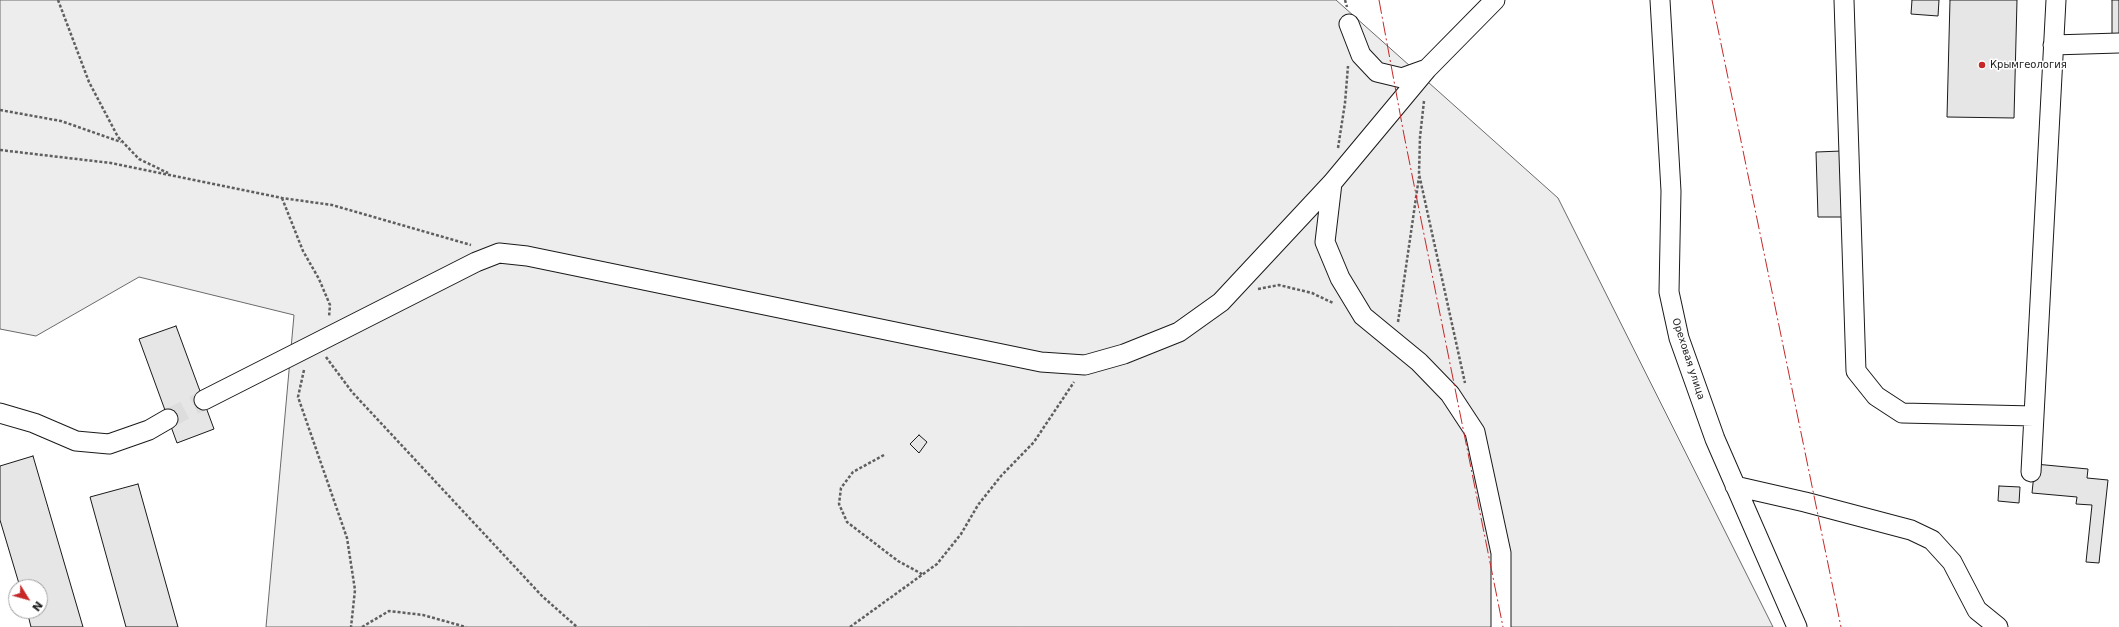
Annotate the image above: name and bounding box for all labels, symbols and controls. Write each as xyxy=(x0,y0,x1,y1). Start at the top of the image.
place label: Крымгеология xyxy=(1990,59,2067,71)
marker: Крымгеология xyxy=(1977,60,1987,70)
street label: Ореховая улица xyxy=(1669,317,1707,401)
north arrow xyxy=(8,579,48,619)
text: N xyxy=(29,598,45,614)

